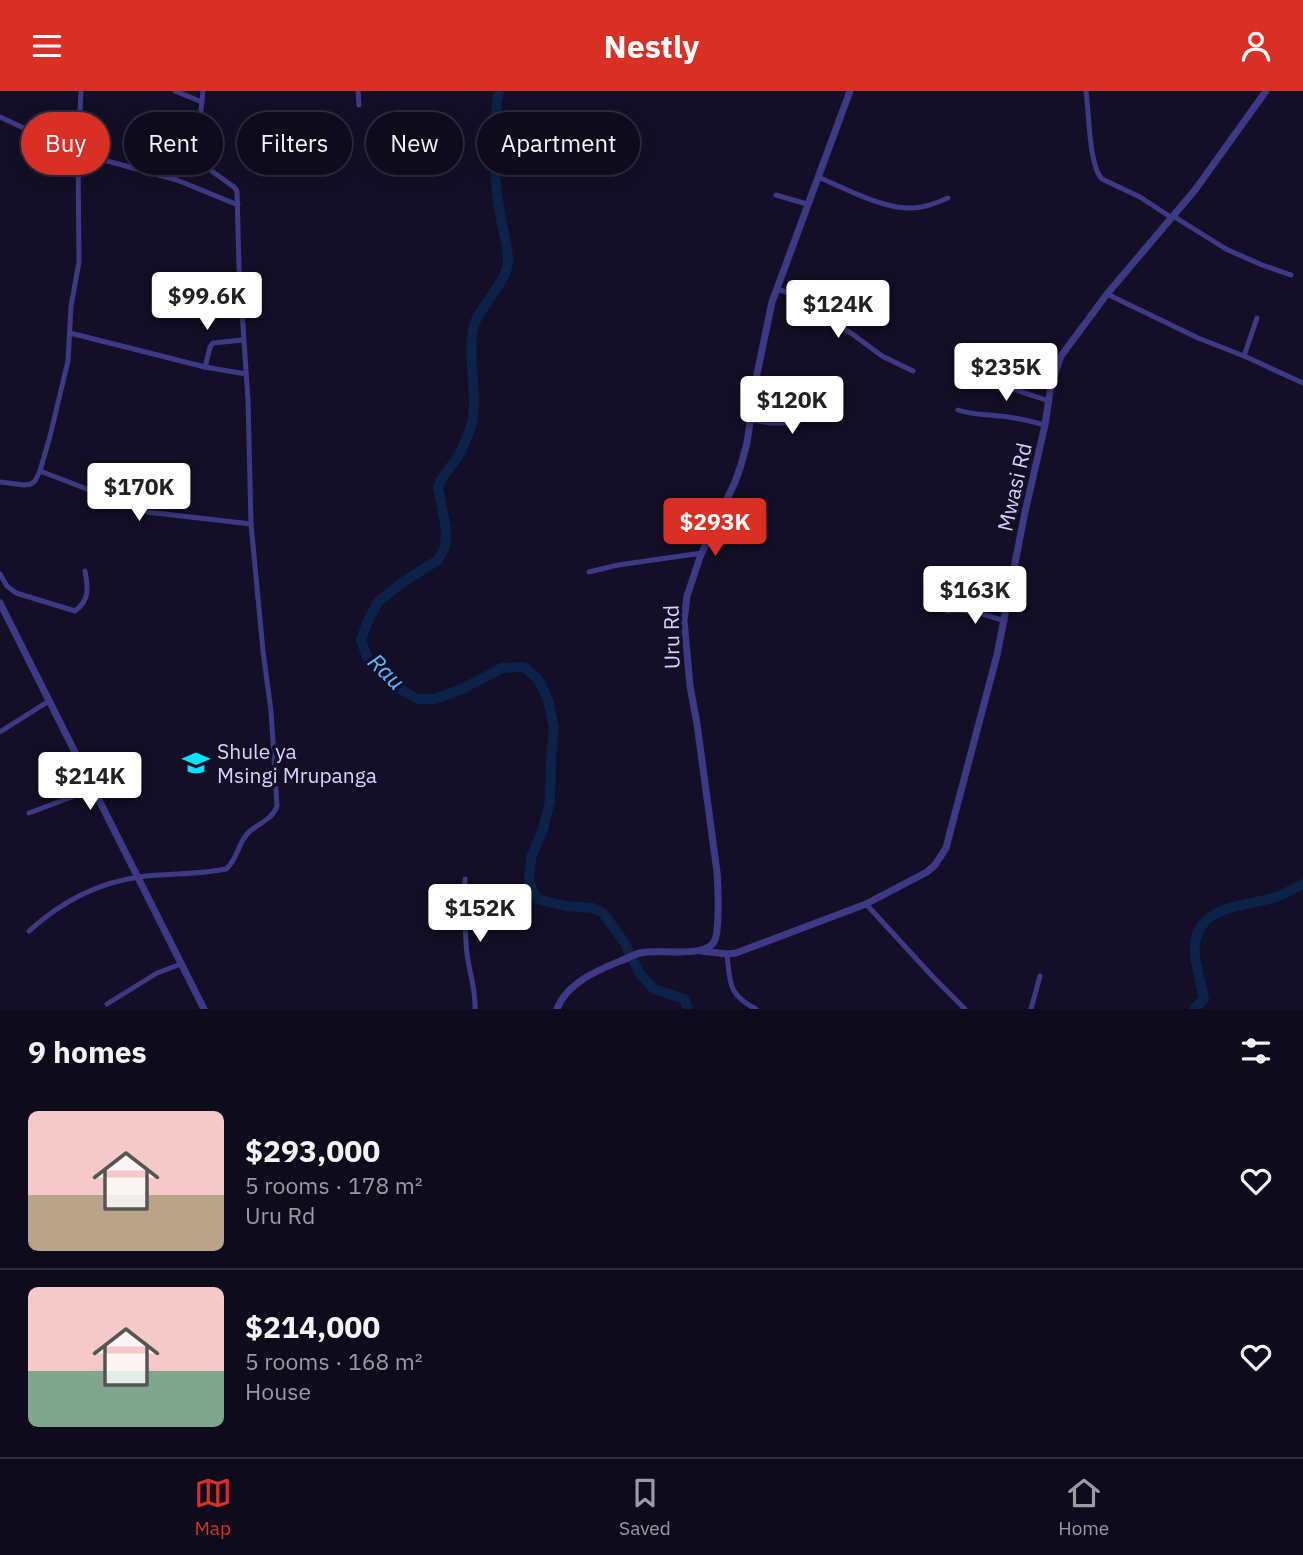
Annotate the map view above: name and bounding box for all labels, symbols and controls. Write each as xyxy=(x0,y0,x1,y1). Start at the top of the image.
text: Nestly xyxy=(604,25,699,67)
icon: menu xyxy=(28,27,66,65)
icon: person xyxy=(1237,27,1275,65)
chip: Buy xyxy=(21,112,110,175)
chip: Rent xyxy=(124,112,223,175)
chip: Filters xyxy=(237,112,352,175)
chip: New xyxy=(366,112,463,175)
chip: Apartment xyxy=(477,112,640,175)
pin: $99.6K xyxy=(150,273,264,332)
text: $99.6K xyxy=(168,280,246,310)
pin: $124K xyxy=(789,281,887,340)
text: $124K xyxy=(802,288,874,318)
pin: $235K xyxy=(957,343,1055,403)
text: $235K xyxy=(970,351,1042,381)
pin: $120K xyxy=(743,377,841,436)
text: $120K xyxy=(756,384,828,414)
street label: Mwasi Rd xyxy=(990,440,1038,534)
pin: $170K xyxy=(90,463,188,523)
text: $170K xyxy=(103,471,175,501)
pin: $293K xyxy=(666,498,764,558)
text: $293K xyxy=(679,506,751,536)
pin: $163K xyxy=(926,567,1024,626)
text: $163K xyxy=(939,574,1011,604)
street label: Uru Rd xyxy=(656,605,686,669)
water label: Rau xyxy=(362,646,412,696)
place label: Shule ya Msingi Mrupanga xyxy=(217,737,377,789)
school or university icon: Shule ya Msingi Mrupanga xyxy=(181,748,211,778)
pin: $214K xyxy=(41,753,139,812)
text: $214K xyxy=(54,760,126,790)
pin: $152K xyxy=(431,885,529,944)
text: $152K xyxy=(444,892,516,922)
text: 9 homes xyxy=(28,1032,147,1071)
icon: filters xyxy=(1237,1032,1275,1070)
text: $293,000 xyxy=(245,1131,380,1170)
icon: home xyxy=(84,1139,168,1223)
icon: heart xyxy=(1237,1162,1275,1200)
text: 5 rooms · 178 m² xyxy=(245,1170,423,1200)
text: Uru Rd xyxy=(245,1200,315,1230)
text: $214,000 xyxy=(245,1307,380,1346)
icon: home xyxy=(84,1315,168,1399)
icon: heart xyxy=(1237,1338,1275,1376)
text: 5 rooms · 168 m² xyxy=(245,1346,423,1376)
text: House xyxy=(245,1376,311,1406)
tab: Map xyxy=(194,1474,232,1540)
tab: Saved xyxy=(619,1474,671,1540)
tab: Home xyxy=(1058,1474,1109,1540)

